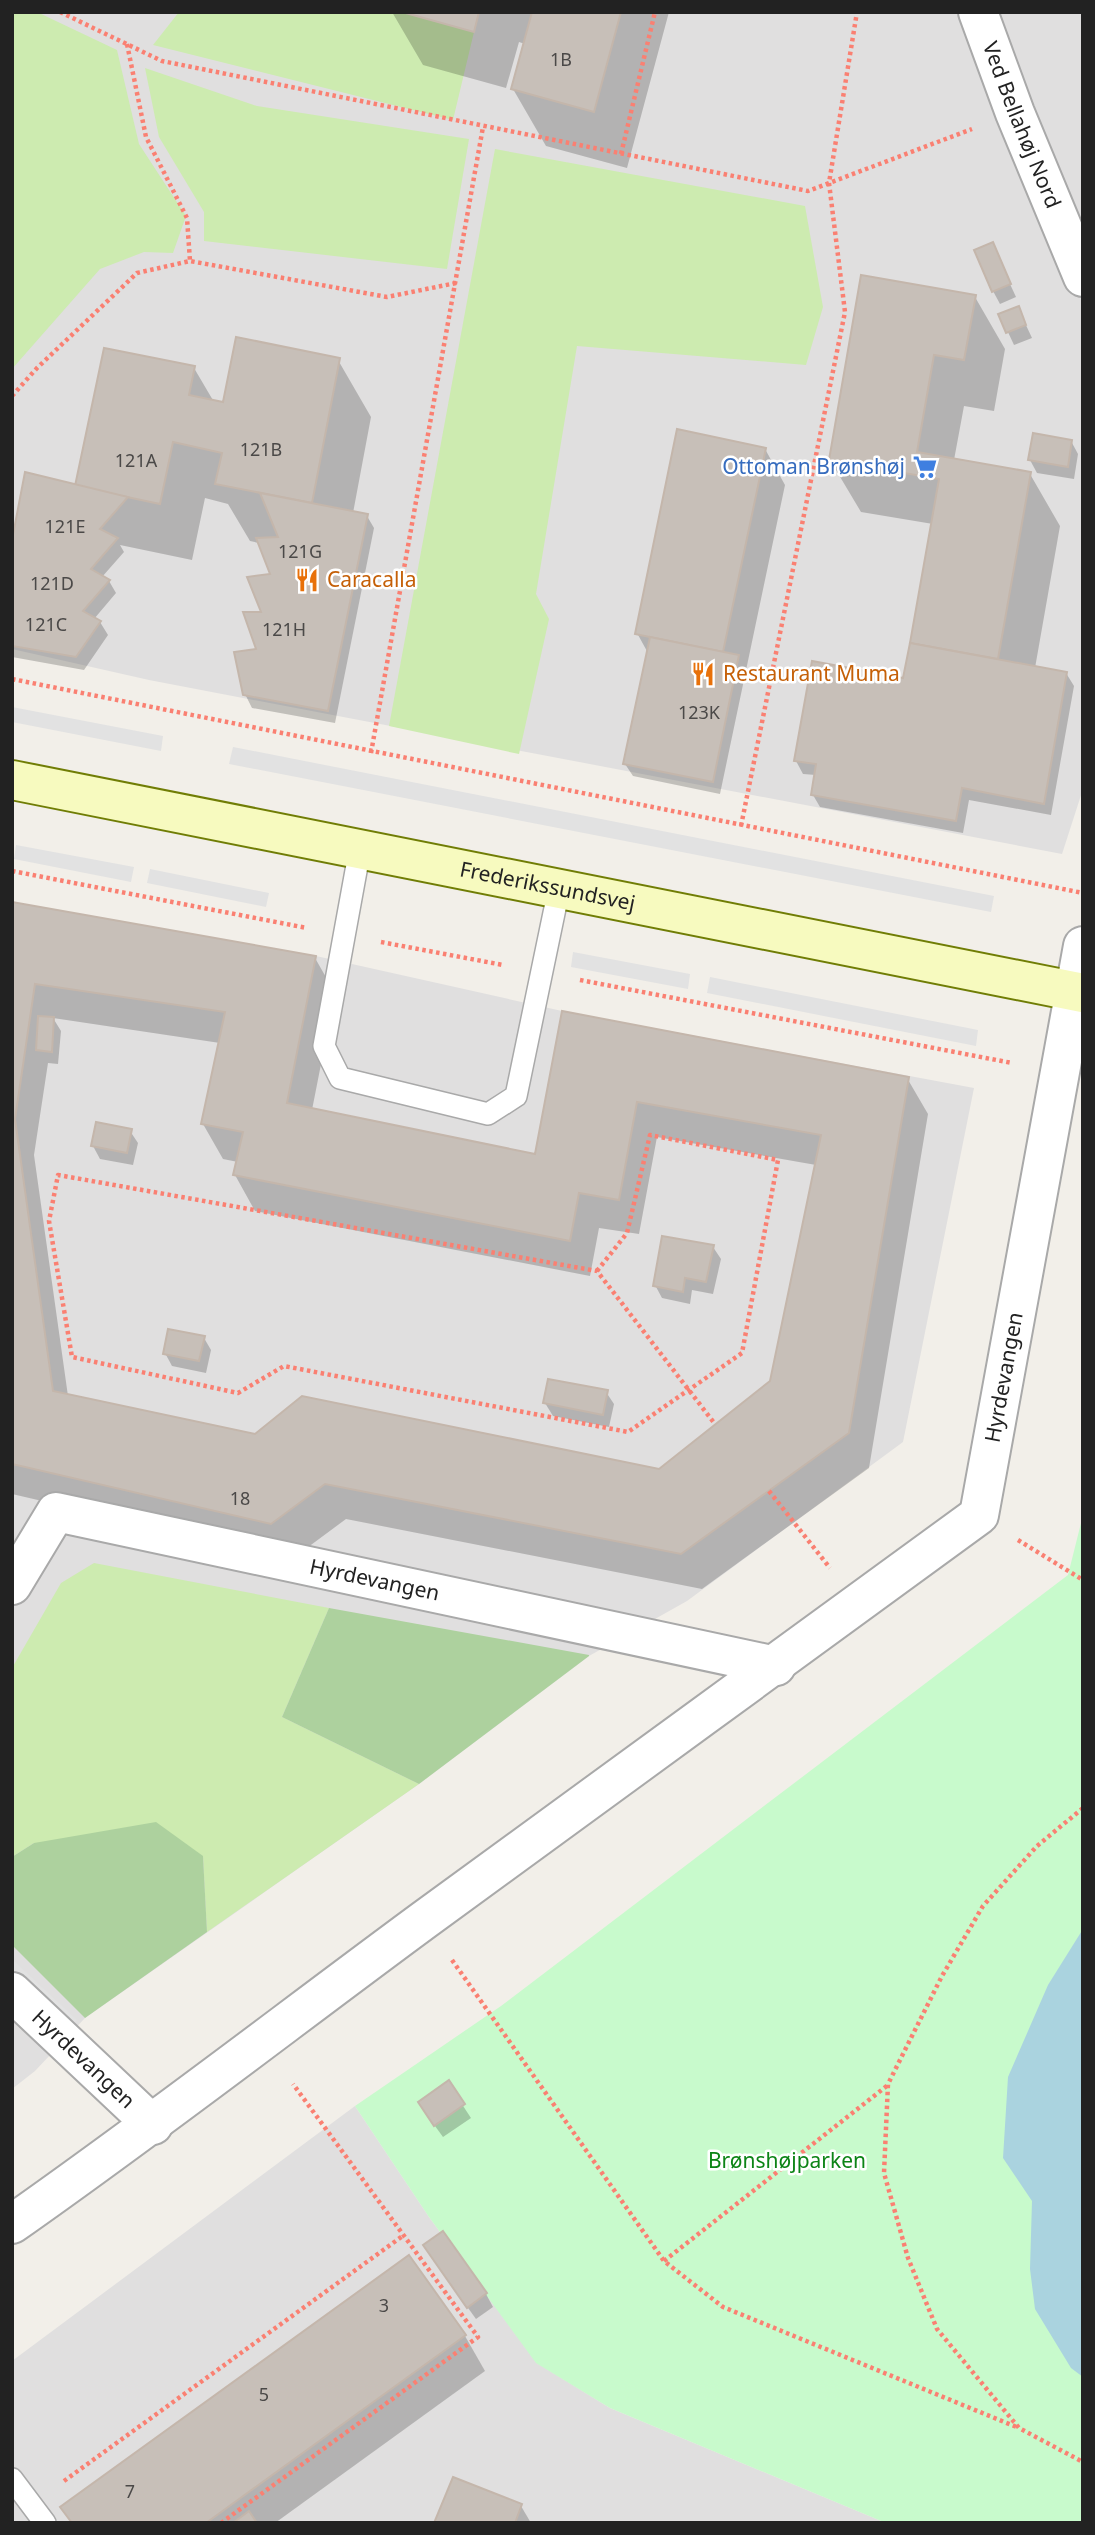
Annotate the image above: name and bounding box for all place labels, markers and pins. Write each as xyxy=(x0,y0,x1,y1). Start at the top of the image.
place label: Ottoman Brønshøj xyxy=(722,452,905,480)
supermarket icon: Ottoman Brønshøj xyxy=(911,453,939,481)
place label: Caracalla xyxy=(327,565,417,593)
restaurant icon: Caracalla xyxy=(293,566,321,594)
place label: Restaurant Muma xyxy=(723,659,900,687)
restaurant icon: Restaurant Muma xyxy=(689,660,717,688)

